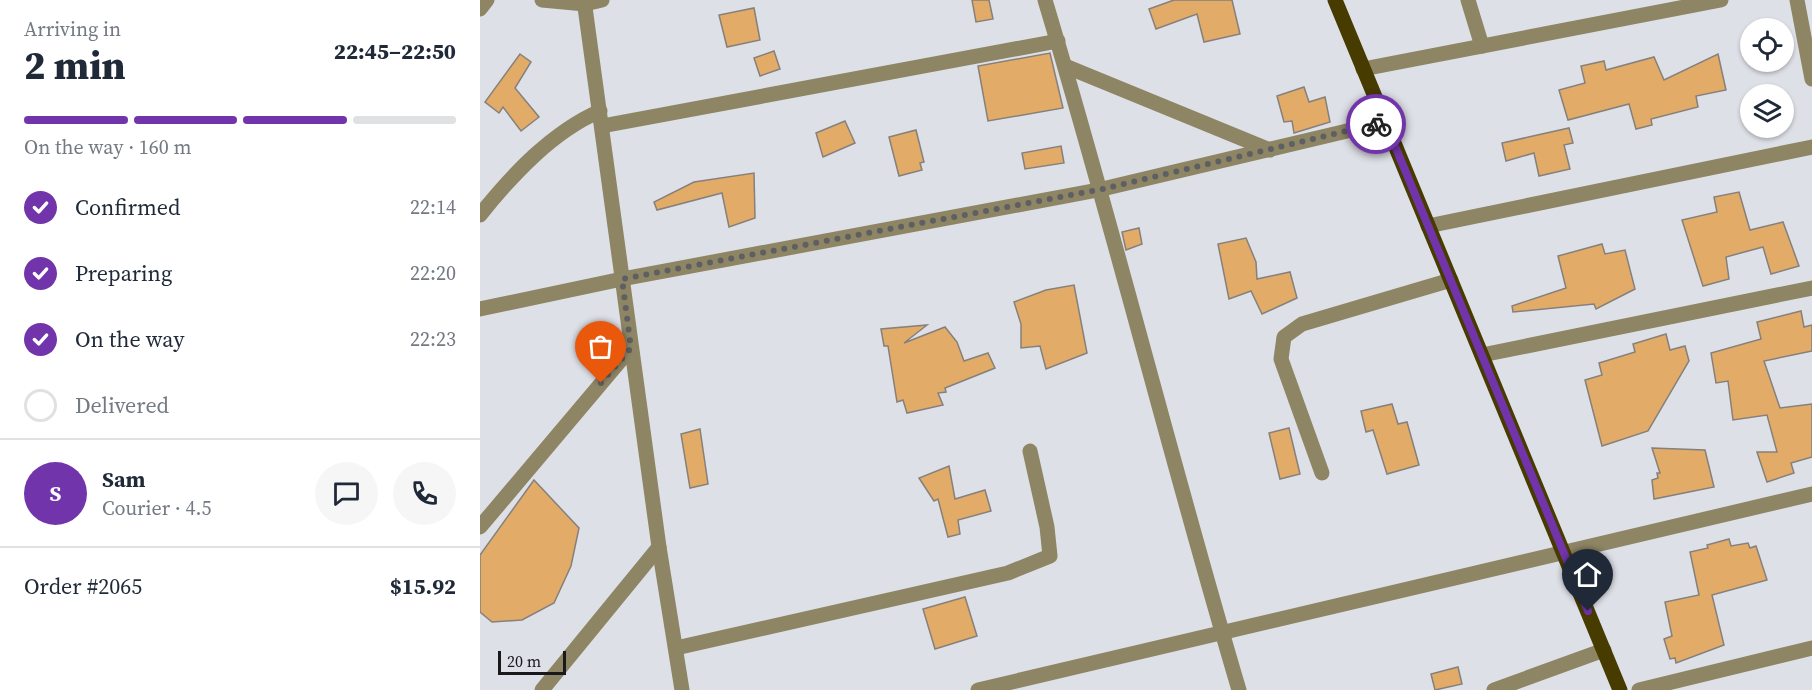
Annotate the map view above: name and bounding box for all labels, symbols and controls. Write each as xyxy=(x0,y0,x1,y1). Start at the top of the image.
text: Arriving in xyxy=(24,15,121,43)
map controls xyxy=(1740,18,1794,138)
button: locate xyxy=(1740,18,1794,72)
text: 22:45–22:50 xyxy=(334,36,456,66)
text: 2 min xyxy=(24,39,126,92)
button: layers xyxy=(1740,84,1794,138)
courier xyxy=(1346,94,1406,154)
icon: bike xyxy=(1360,108,1393,141)
text: On the way · 160 m xyxy=(24,133,191,161)
icon: check xyxy=(24,191,57,224)
text: Confirmed xyxy=(75,192,180,222)
text: 22:14 xyxy=(410,193,456,221)
icon: check xyxy=(24,257,57,290)
text: Preparing xyxy=(75,258,172,288)
text: 22:20 xyxy=(410,259,456,287)
pin xyxy=(575,321,626,383)
icon: check xyxy=(24,323,57,356)
text: On the way xyxy=(75,324,184,354)
text: 22:23 xyxy=(410,325,456,353)
icon: bag xyxy=(584,330,617,363)
text: Delivered xyxy=(75,390,169,420)
button: chat xyxy=(315,462,378,525)
button: phone xyxy=(393,462,456,525)
text: Sam xyxy=(102,464,146,494)
text: S xyxy=(50,478,61,508)
text: Courier · 4.5 xyxy=(102,494,211,522)
pin xyxy=(1562,549,1613,611)
icon: home xyxy=(1571,558,1604,591)
text: Order #2065 xyxy=(24,571,142,601)
text: $15.92 xyxy=(390,571,456,601)
scale bar xyxy=(498,648,566,676)
text: 20 m xyxy=(507,650,541,672)

